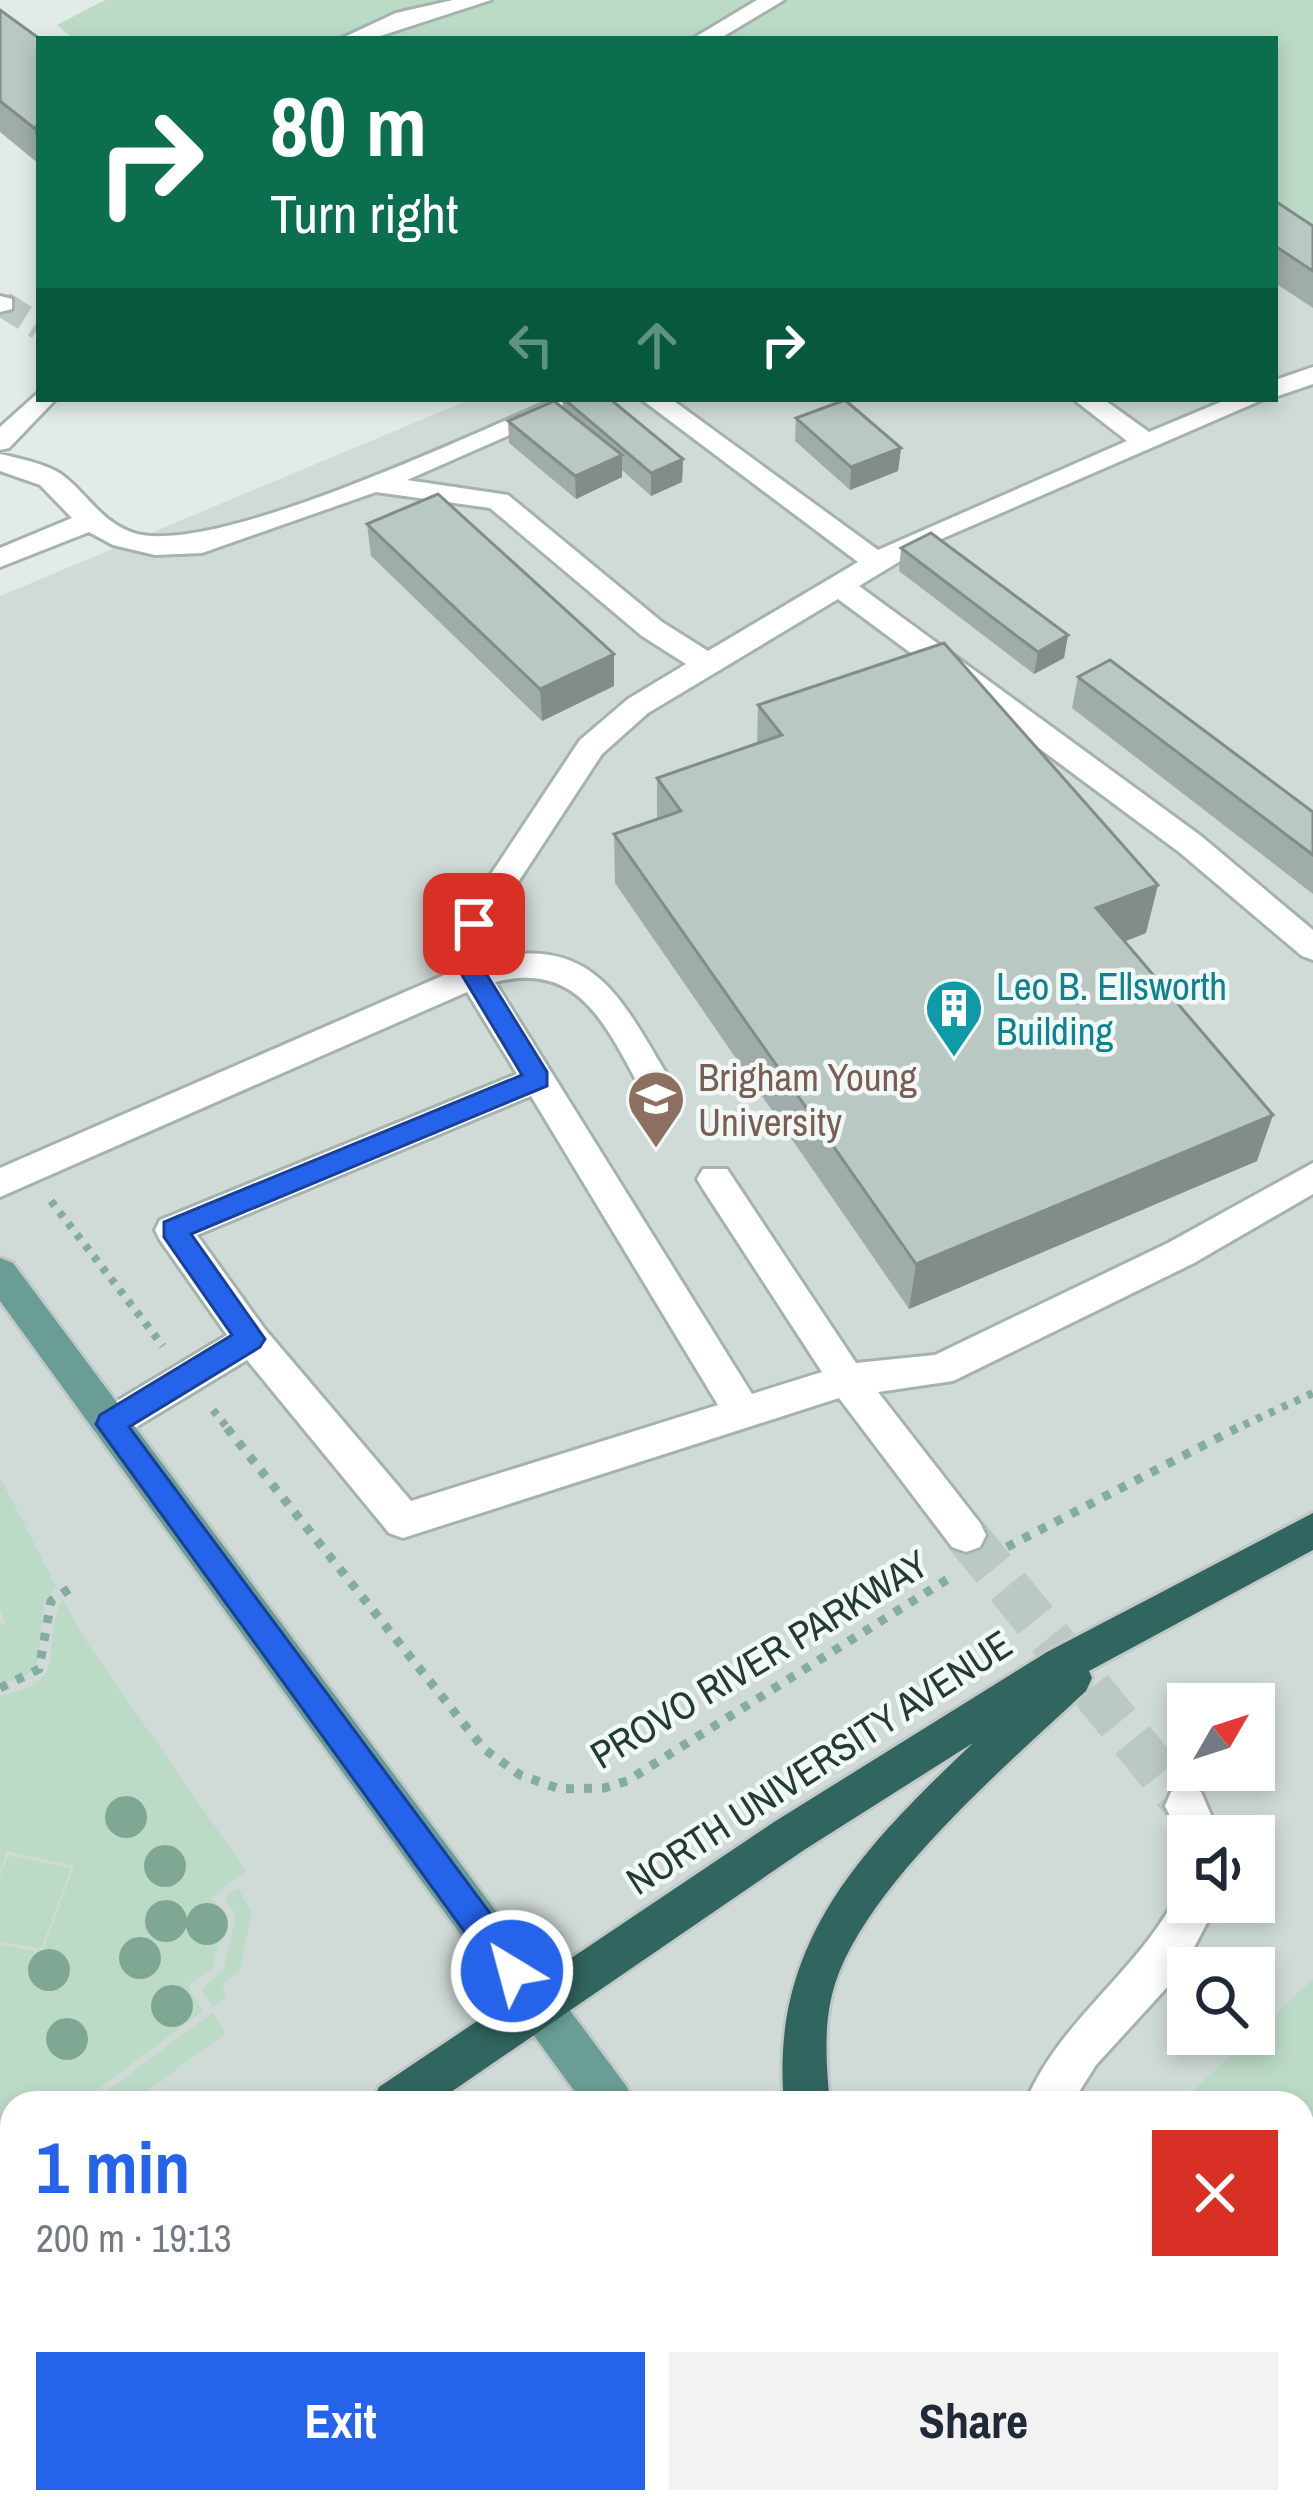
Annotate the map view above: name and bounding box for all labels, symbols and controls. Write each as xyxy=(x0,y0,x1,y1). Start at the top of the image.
text: 80 m xyxy=(270,69,427,182)
icon: right xyxy=(72,84,228,240)
text: Turn right xyxy=(270,177,458,250)
icon: left xyxy=(498,312,564,378)
icon: ahead xyxy=(624,312,690,378)
icon: right xyxy=(750,312,816,378)
pin xyxy=(423,873,525,975)
icon: arrive xyxy=(441,891,507,957)
place label: Leo B. Ellsworth Building xyxy=(996,960,1227,1057)
building icon: Leo B. Ellsworth Building xyxy=(923,977,985,1059)
place label: Brigham Young University xyxy=(698,1051,917,1148)
school or university icon: Brigham Young University xyxy=(625,1068,687,1150)
street label: PROVO RIVER PARKWAY xyxy=(581,1537,938,1780)
street label: NORTH UNIVERSITY AVENUE xyxy=(616,1618,1022,1906)
north arrow xyxy=(1167,1683,1275,1791)
map controls xyxy=(1167,1683,1275,2055)
button: sound xyxy=(1167,1815,1275,1923)
position arrow xyxy=(449,1908,575,2034)
button: search xyxy=(1167,1947,1275,2055)
text: 1 min xyxy=(36,2118,190,2215)
button: close xyxy=(1152,2130,1278,2256)
text: 200 m · 19:13 xyxy=(36,2212,232,2264)
button: Exit xyxy=(36,2352,645,2490)
button: Share xyxy=(669,2352,1278,2490)

